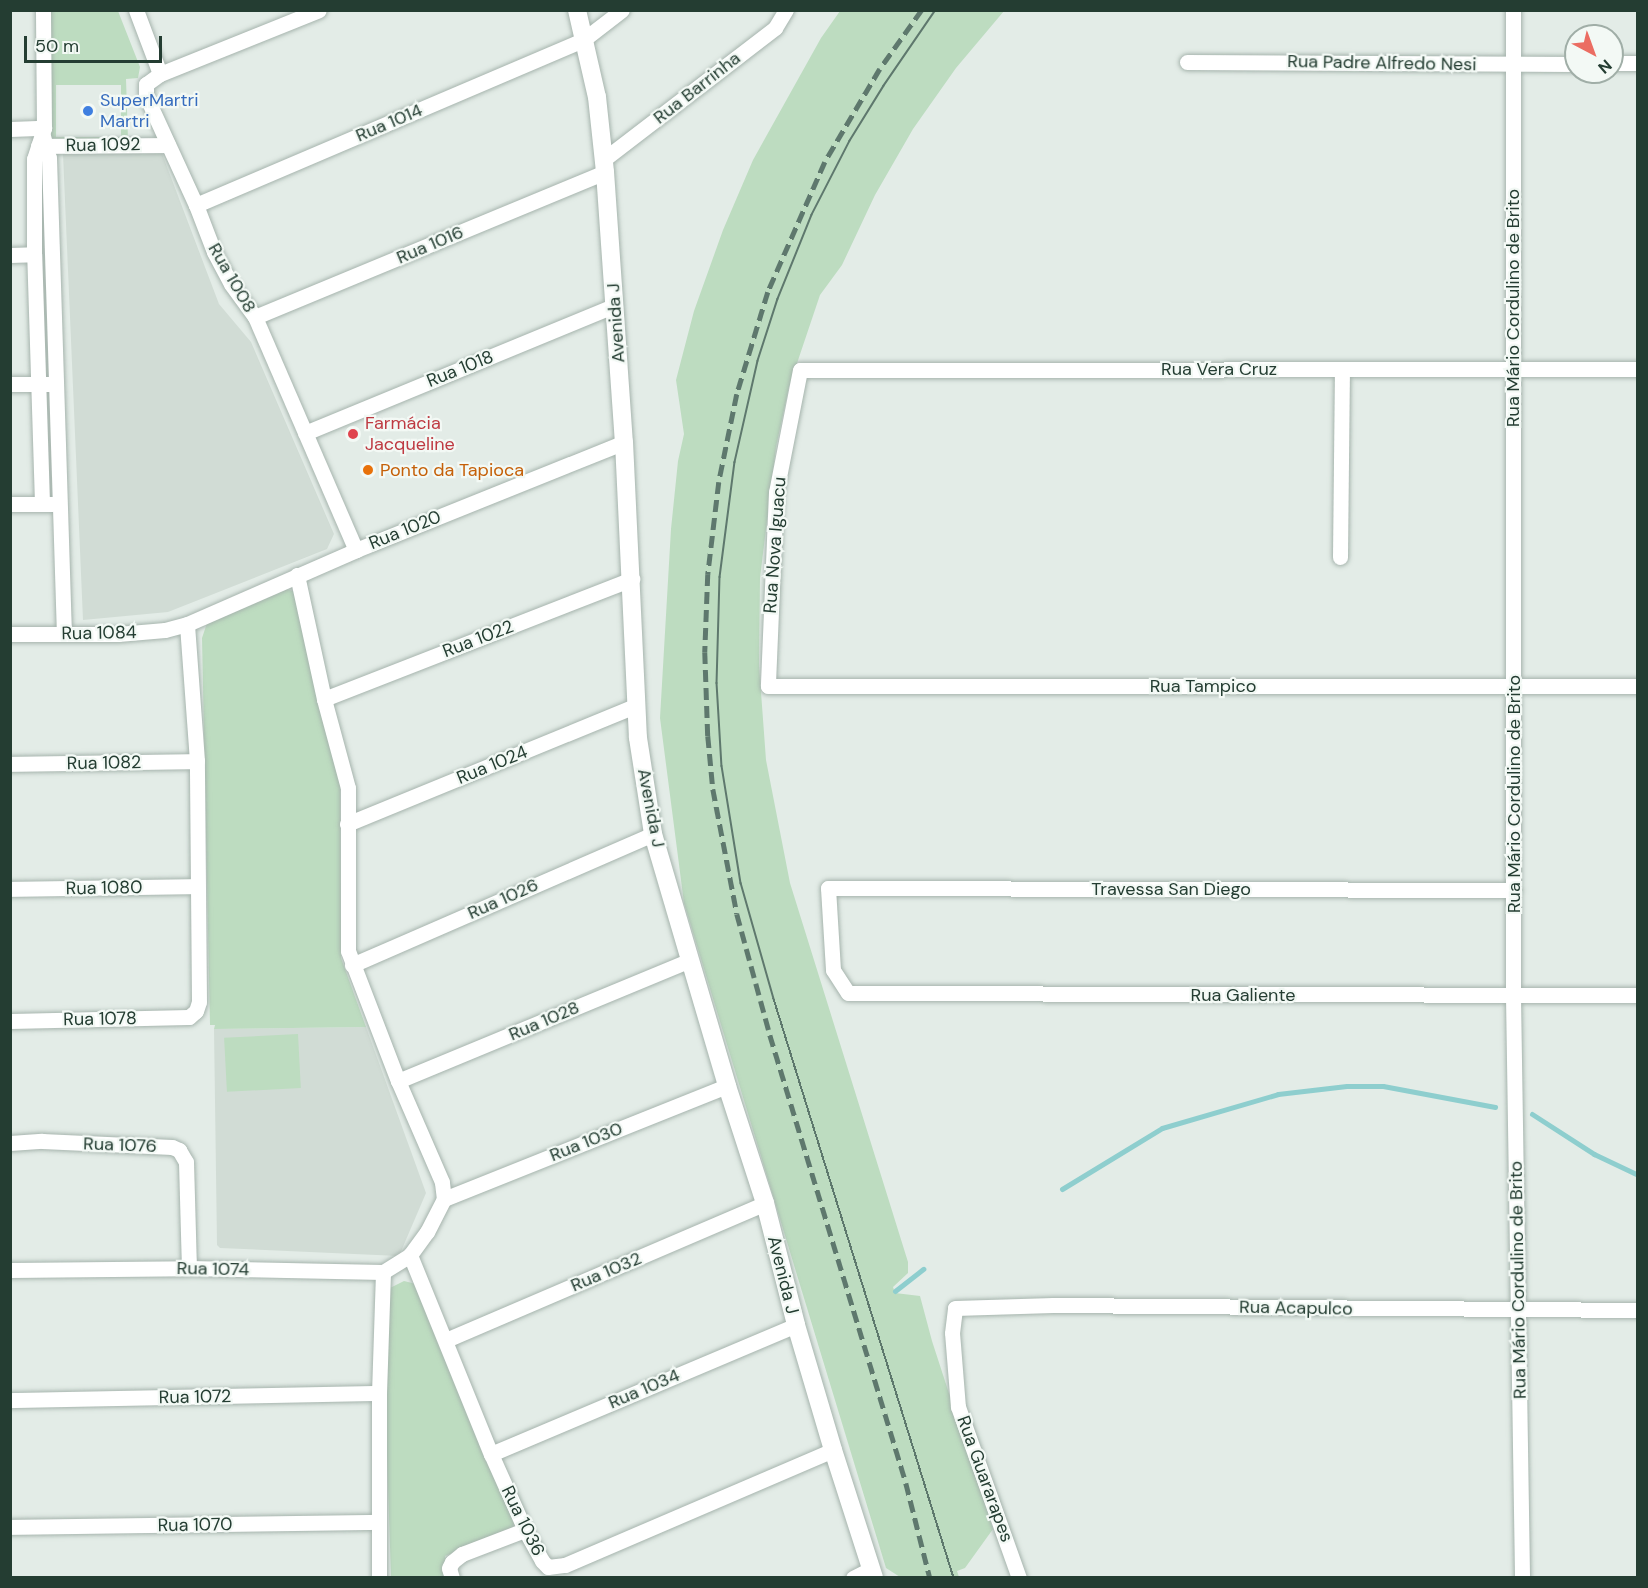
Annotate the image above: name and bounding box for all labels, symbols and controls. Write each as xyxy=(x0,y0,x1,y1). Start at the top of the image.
scale bar xyxy=(27,24,165,62)
north arrow xyxy=(1564,24,1624,84)
text: 50 m xyxy=(35,34,79,58)
street label: Rua Barrinha xyxy=(649,47,745,129)
street label: Rua Padre Alfredo Nesi xyxy=(1287,51,1477,75)
text: N xyxy=(1594,55,1616,78)
place label: SuperMartri Martri xyxy=(100,90,199,132)
street label: Rua 1014 xyxy=(353,99,425,147)
marker: SuperMartri Martri xyxy=(81,104,95,118)
street label: Rua 1092 xyxy=(65,134,141,156)
street label: Rua Mário Cordulino de Brito xyxy=(1502,189,1524,427)
street label: Rua 1016 xyxy=(393,221,467,269)
street label: Rua 1008 xyxy=(203,239,261,317)
street label: Avenida J xyxy=(602,282,630,364)
street label: Rua 1018 xyxy=(423,346,497,392)
street label: Rua Vera Cruz xyxy=(1161,358,1277,380)
place label: Farmácia Jacqueline xyxy=(365,413,455,456)
marker: Farmácia Jacqueline xyxy=(346,427,360,441)
place label: Ponto da Tapioca xyxy=(380,459,524,481)
marker: Ponto da Tapioca xyxy=(361,463,375,477)
street label: Rua Nova Iguacu xyxy=(759,476,791,614)
street label: Rua 1020 xyxy=(366,506,444,554)
street label: Rua 1022 xyxy=(440,616,516,662)
street label: Rua 1084 xyxy=(61,622,137,644)
street label: Rua Tampico xyxy=(1150,675,1256,697)
street label: Rua Mário Cordulino de Brito xyxy=(1503,675,1525,913)
street label: Rua 1024 xyxy=(453,741,531,789)
street label: Rua 1082 xyxy=(67,752,141,774)
street label: Avenida J xyxy=(633,767,669,849)
street label: Rua 1026 xyxy=(464,874,542,924)
street label: Rua 1080 xyxy=(65,877,143,899)
street label: Travessa San Diego xyxy=(1091,878,1251,900)
street label: Rua Galiente xyxy=(1191,984,1295,1006)
street label: Rua 1028 xyxy=(506,997,582,1045)
street label: Rua 1078 xyxy=(63,1008,137,1030)
street label: Rua 1030 xyxy=(547,1118,625,1166)
street label: Rua 1076 xyxy=(83,1133,157,1157)
street label: Rua Mário Cordulino de Brito xyxy=(1505,1161,1531,1399)
street label: Avenida J xyxy=(763,1234,803,1316)
street label: Rua 1032 xyxy=(567,1247,645,1297)
street label: Rua 1074 xyxy=(176,1258,250,1280)
street label: Rua Acapulco xyxy=(1239,1296,1353,1320)
street label: Rua 1034 xyxy=(605,1364,683,1414)
street label: Rua 1072 xyxy=(158,1386,232,1408)
street label: Rua Guararapes xyxy=(952,1413,1018,1545)
street label: Rua 1036 xyxy=(497,1482,549,1560)
street label: Rua 1070 xyxy=(157,1514,233,1536)

